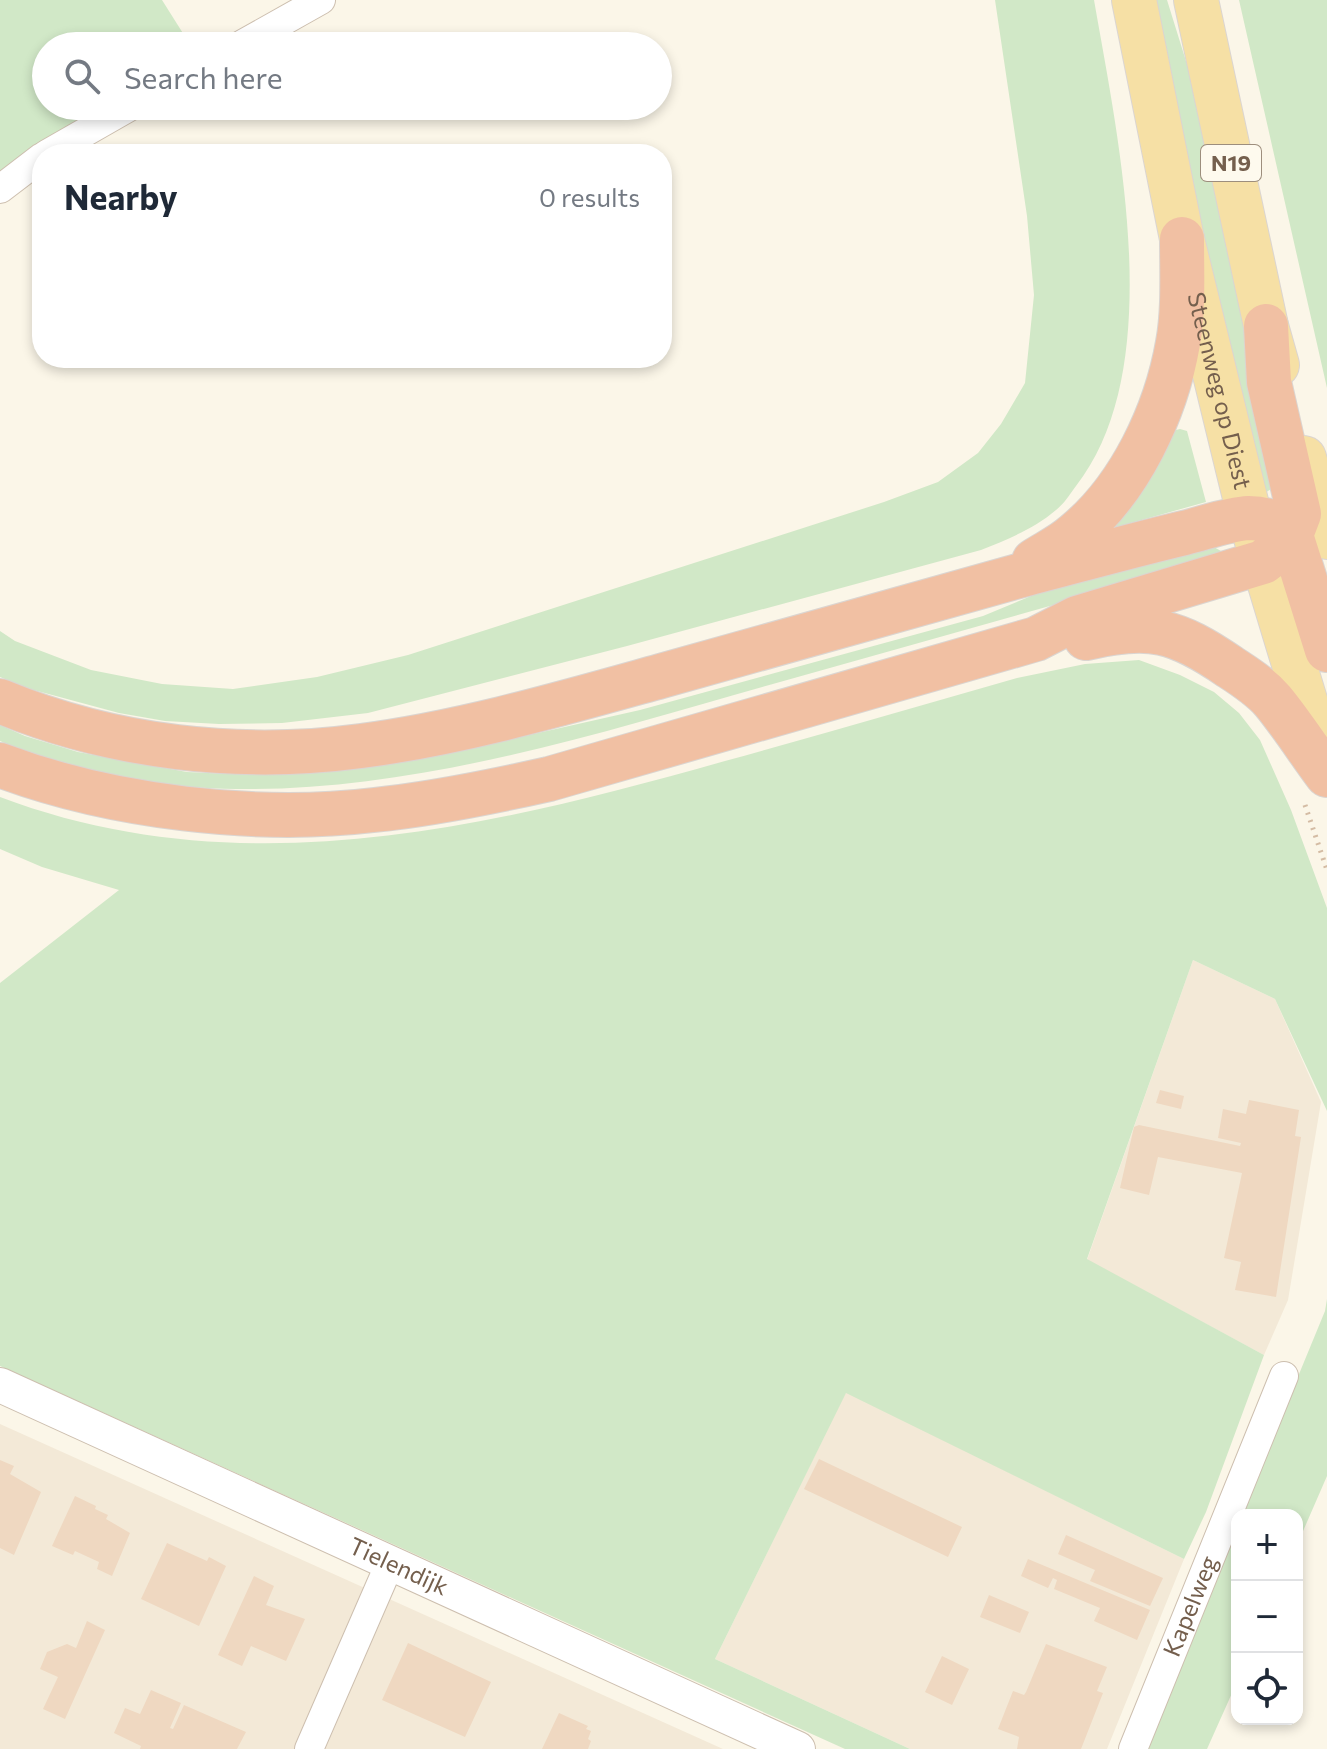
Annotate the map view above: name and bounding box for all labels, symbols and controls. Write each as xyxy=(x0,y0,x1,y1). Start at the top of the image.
search box xyxy=(32,32,672,120)
icon: search xyxy=(60,54,104,98)
text: Search here xyxy=(124,58,283,95)
road number: N19 xyxy=(1201,145,1261,181)
text: Nearby xyxy=(64,175,178,217)
text: 0 results xyxy=(539,181,640,212)
street label: Steenweg op Diest xyxy=(1182,289,1258,492)
map controls xyxy=(1231,1509,1303,1725)
button: + xyxy=(1231,1509,1303,1581)
street label: Tielendijk xyxy=(345,1530,453,1601)
street label: Kapelweg xyxy=(1156,1551,1223,1660)
button: − xyxy=(1231,1581,1303,1653)
button: locate xyxy=(1231,1653,1303,1725)

